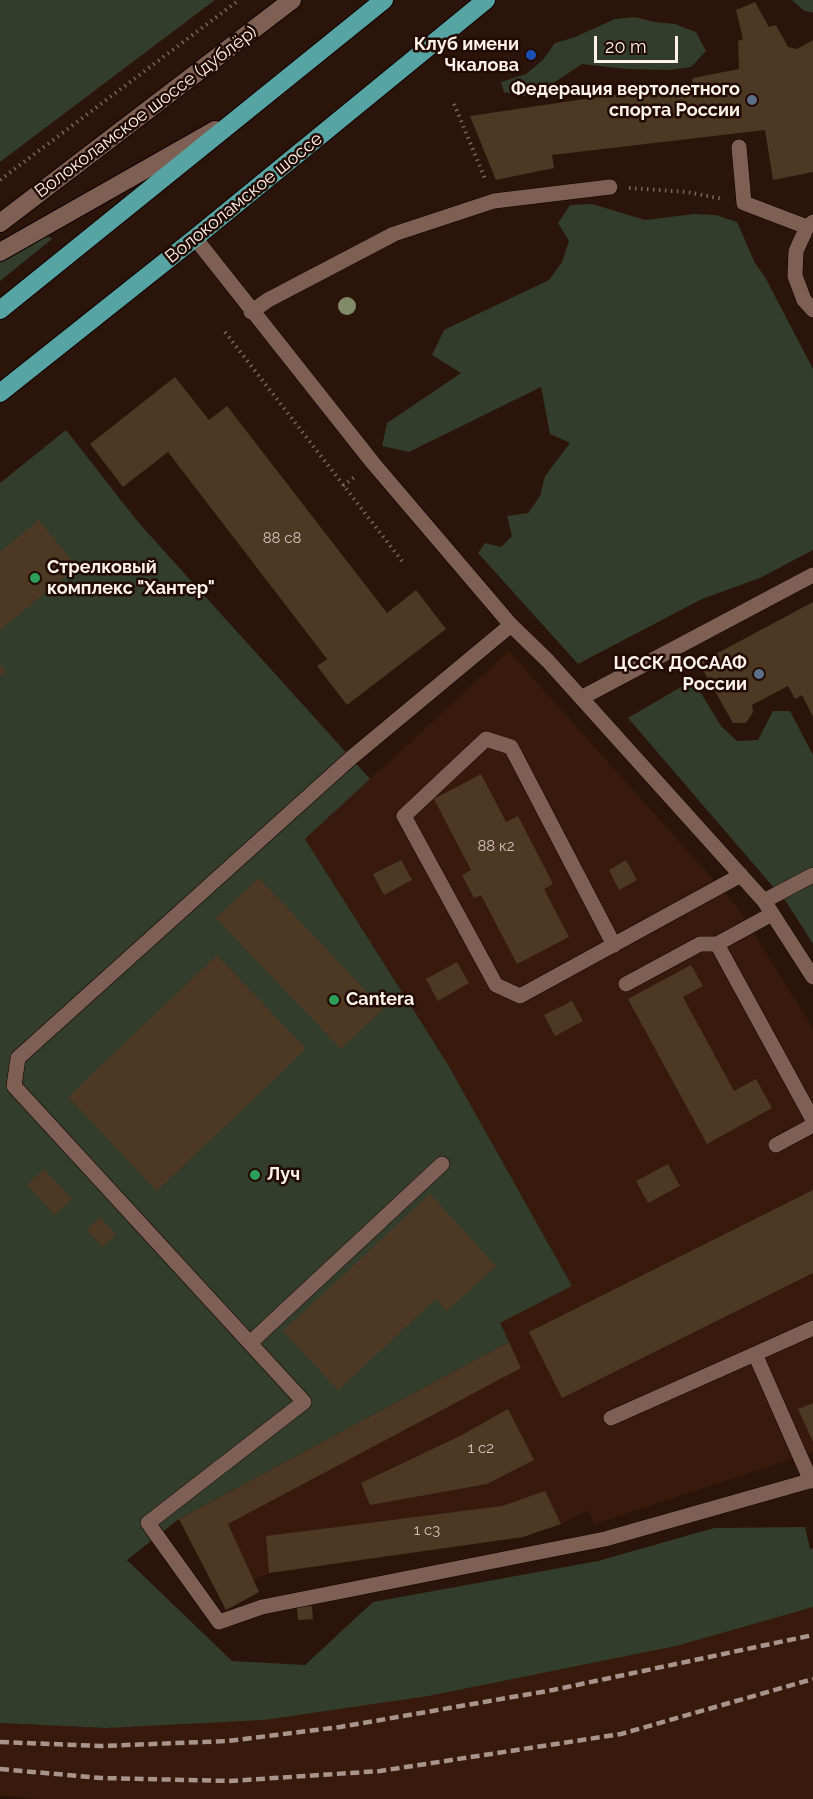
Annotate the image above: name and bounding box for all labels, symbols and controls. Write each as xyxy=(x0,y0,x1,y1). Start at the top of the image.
street label: Волоколамское шоссе (дублёр) xyxy=(31,21,261,203)
scale bar xyxy=(597,24,681,62)
place label: Клуб имени Чкалова xyxy=(414,34,519,76)
text: 20 m xyxy=(605,36,647,57)
marker: Клуб имени Чкалова xyxy=(524,48,538,62)
place label: Федерация вертолетного спорта России xyxy=(511,79,740,122)
marker: Федерация вертолетного спорта России xyxy=(745,93,759,107)
street label: Волоколамское шоссе xyxy=(161,128,327,268)
house number: 88 с8 xyxy=(263,529,301,547)
place label: Стрелковый комплекс "Хантер" xyxy=(47,557,215,600)
marker: Стрелковый комплекс "Хантер" xyxy=(28,571,42,585)
place label: ЦССК ДОСААФ России xyxy=(614,653,747,696)
marker: ЦССК ДОСААФ России xyxy=(752,667,766,681)
house number: 88 к2 xyxy=(477,837,515,855)
place label: Cantera xyxy=(346,989,414,1011)
marker: Cantera xyxy=(327,993,341,1007)
place label: Луч xyxy=(267,1164,300,1186)
marker: Луч xyxy=(248,1168,262,1182)
house number: 1 с2 xyxy=(468,1439,494,1457)
house number: 1 с3 xyxy=(414,1521,440,1539)

